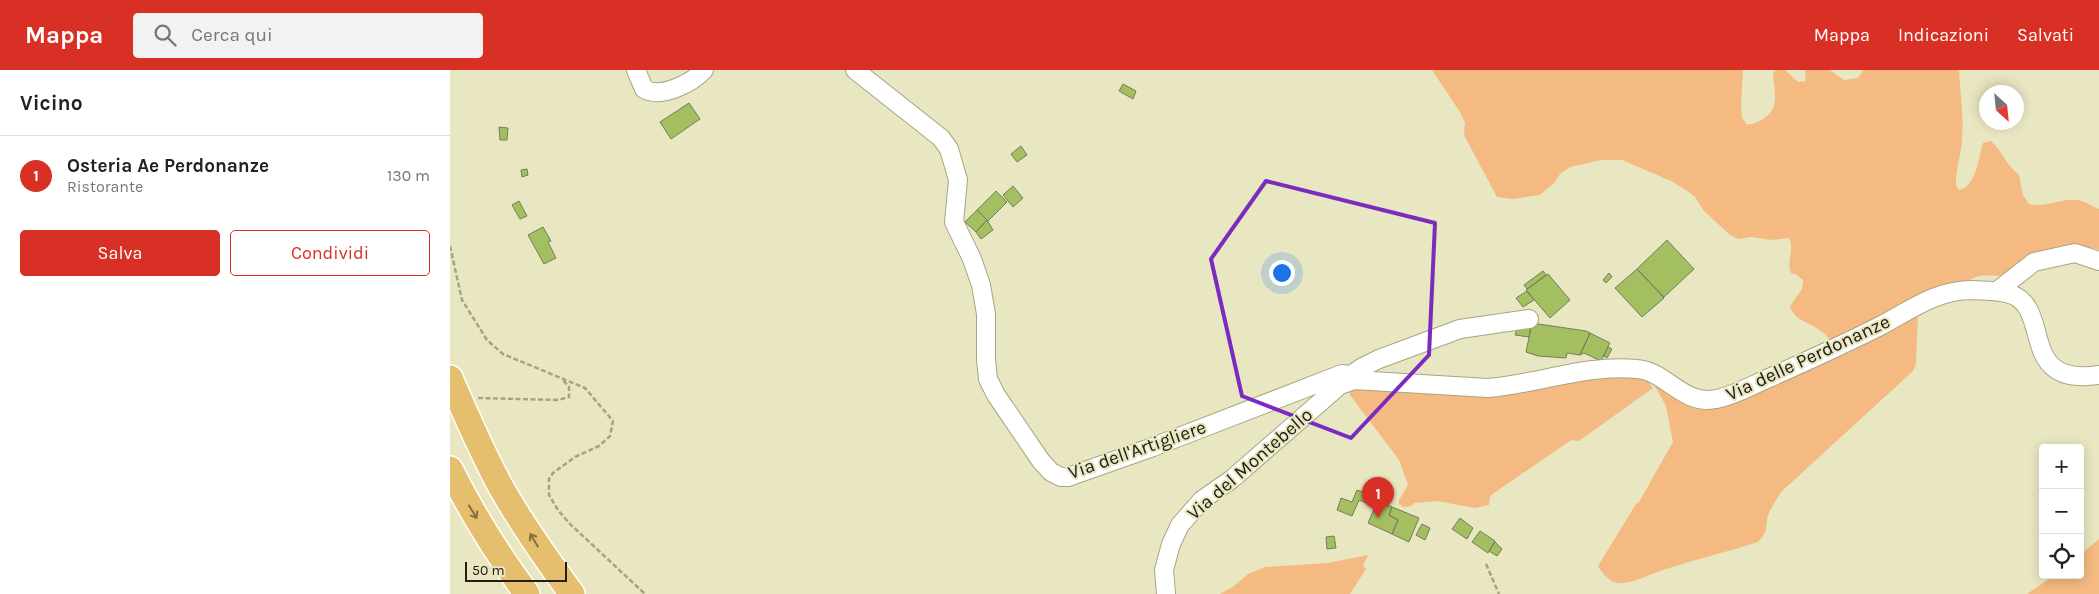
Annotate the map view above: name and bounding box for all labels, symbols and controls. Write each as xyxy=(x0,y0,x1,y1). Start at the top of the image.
search box xyxy=(133,13,483,58)
text: Mappa xyxy=(25,21,103,49)
icon: search xyxy=(151,21,179,49)
text: Cerca qui xyxy=(191,24,273,46)
text: Mappa xyxy=(1814,24,1870,46)
text: Indicazioni xyxy=(1898,24,1989,46)
text: Salvati xyxy=(2017,24,2074,46)
north arrow xyxy=(1979,85,2024,130)
text: Vicino xyxy=(20,91,83,115)
text: Osteria Ae Perdonanze xyxy=(67,155,269,177)
text: 1 xyxy=(33,166,39,185)
text: 130 m xyxy=(387,166,430,185)
text: Ristorante xyxy=(67,177,143,196)
button: Salva xyxy=(20,230,220,276)
button: Condividi xyxy=(230,230,430,276)
your location xyxy=(1269,260,1295,286)
street label: Via delle Perdonanze xyxy=(1723,310,1893,406)
street label: Via del Montebello xyxy=(1183,404,1317,524)
street label: Via dell'Artigliere xyxy=(1065,416,1209,484)
map controls xyxy=(2039,444,2084,579)
button: + xyxy=(2039,444,2084,489)
pin: 1 xyxy=(1362,477,1394,518)
button: − xyxy=(2039,489,2084,534)
one-way arrow xyxy=(468,505,478,519)
one-way arrow xyxy=(528,534,538,548)
button: locate xyxy=(2039,534,2084,579)
scale bar xyxy=(465,559,568,582)
text: 50 m xyxy=(472,562,505,579)

